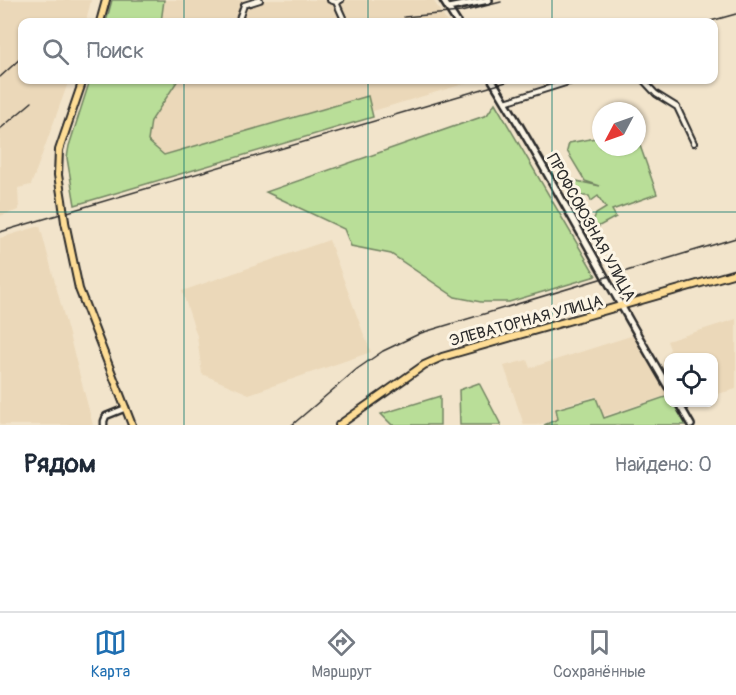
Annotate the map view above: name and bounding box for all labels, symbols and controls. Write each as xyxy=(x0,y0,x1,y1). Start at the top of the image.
search box xyxy=(18,18,718,84)
icon: search xyxy=(39,35,72,68)
text: Поиск xyxy=(87,37,144,65)
north arrow xyxy=(592,102,646,156)
street label: ПРОФСОЮЗНАЯ УЛИЦА xyxy=(542,150,640,305)
street label: ЭЛЕВАТОРНАЯ УЛИЦА xyxy=(447,291,605,351)
map controls xyxy=(664,353,718,407)
button: locate xyxy=(664,353,718,407)
text: Рядом xyxy=(24,448,96,480)
text: Найдено: 0 xyxy=(615,452,712,477)
tab: Карта xyxy=(91,626,130,682)
tab: Маршрут xyxy=(312,626,372,682)
tab: Сохранённые xyxy=(553,626,645,682)

